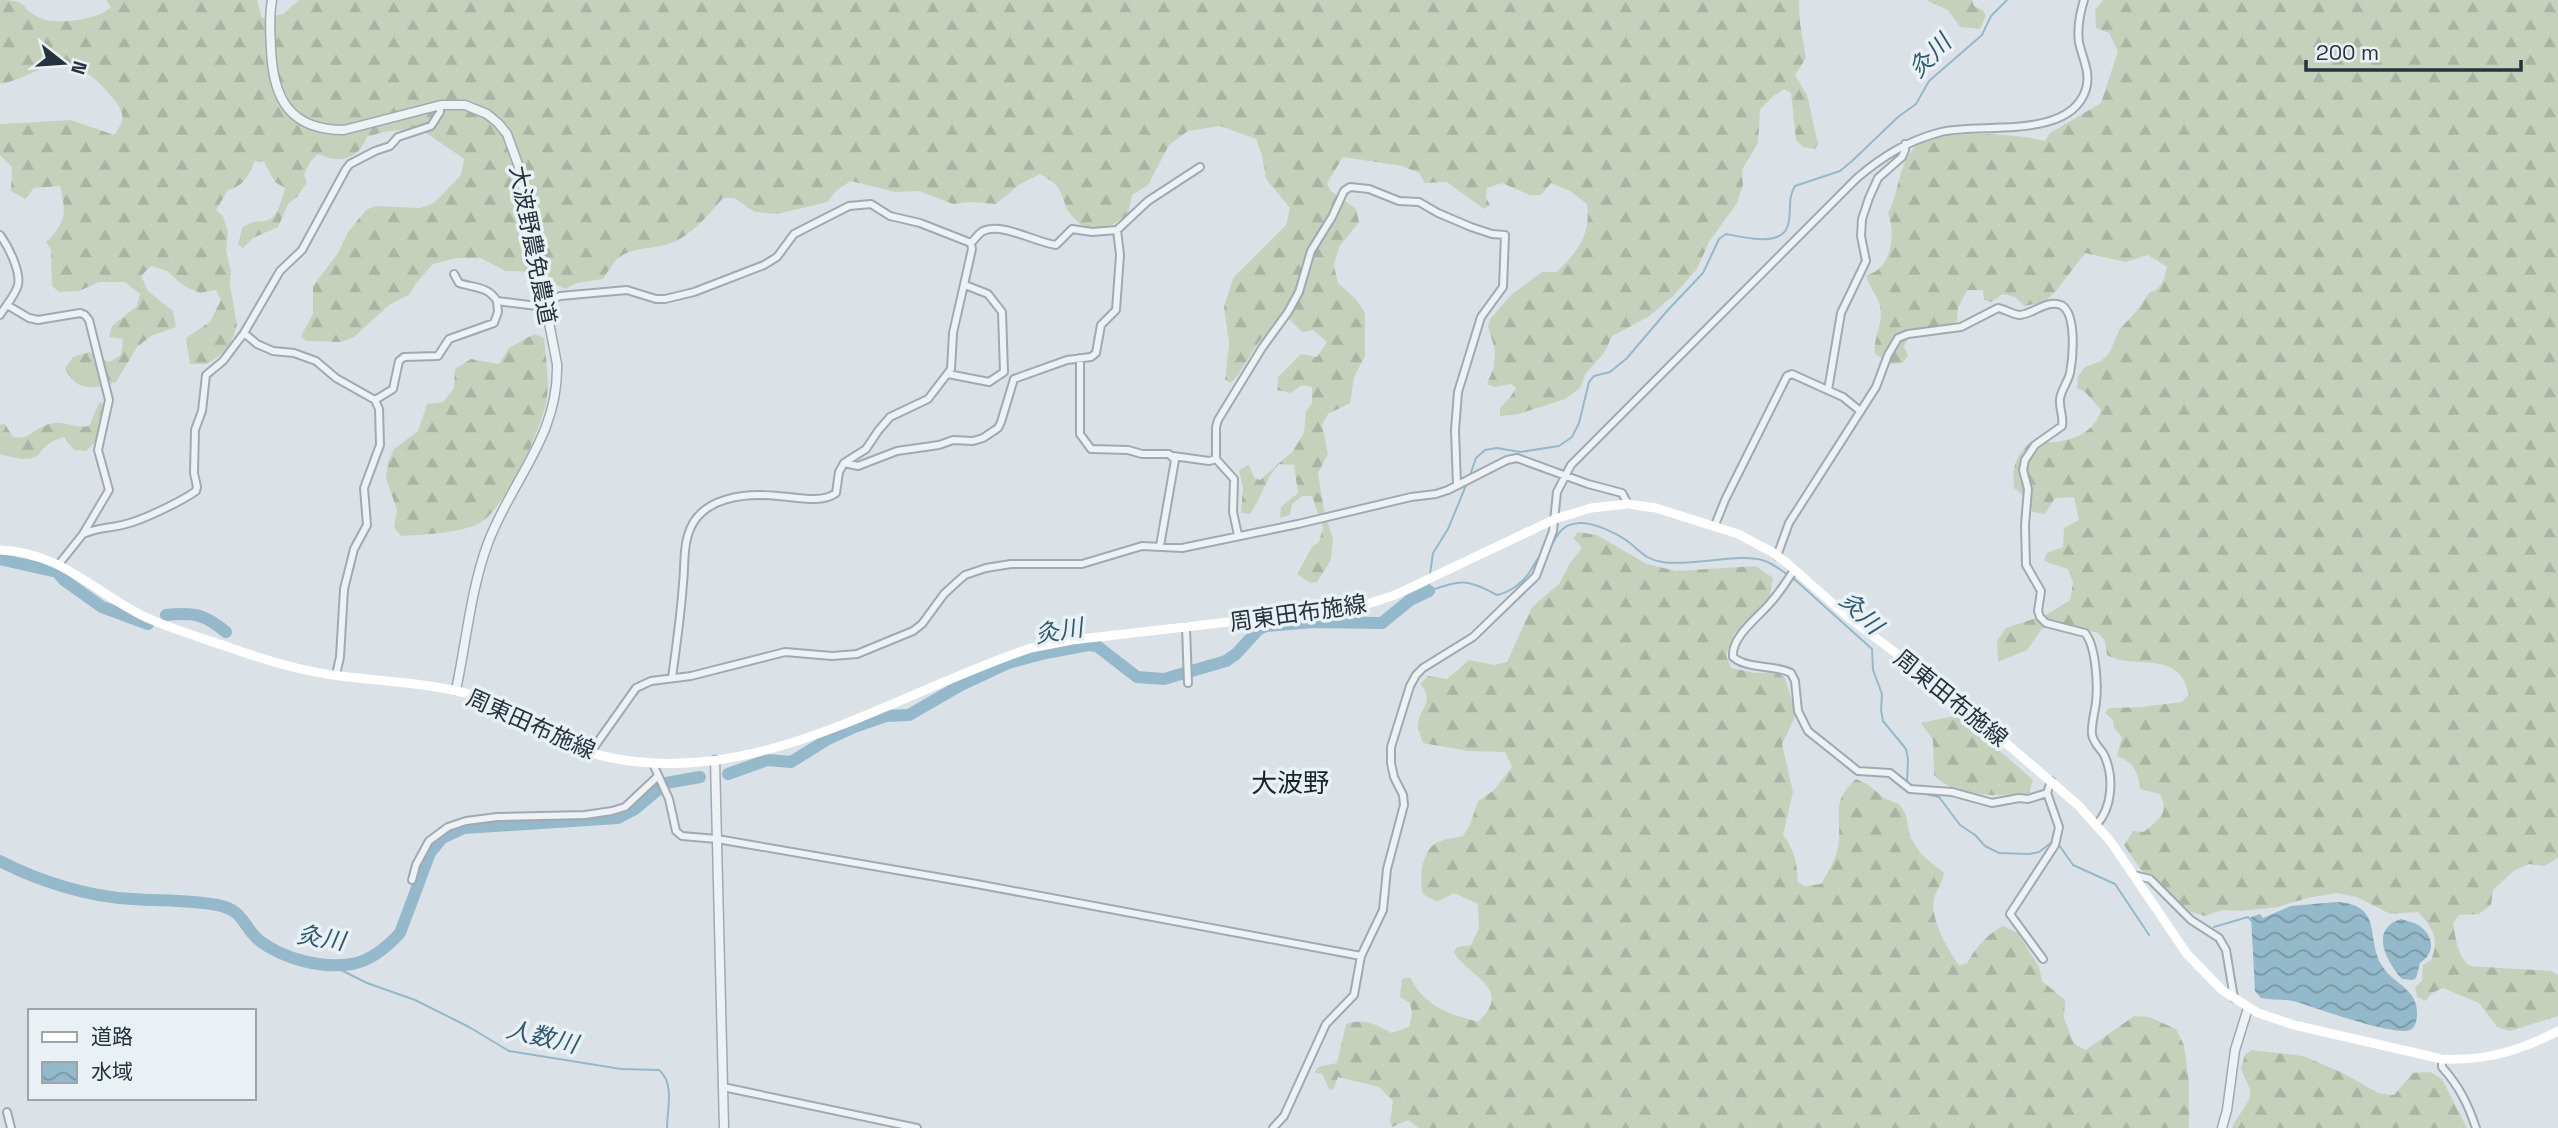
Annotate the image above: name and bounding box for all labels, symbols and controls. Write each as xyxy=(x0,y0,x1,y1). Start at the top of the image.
water label: 灸川 xyxy=(1902,25,1960,84)
north arrow xyxy=(28,28,98,98)
scale bar xyxy=(2306,28,2521,72)
text: 200 m xyxy=(2316,39,2379,66)
text: N xyxy=(65,58,93,78)
street label: 大波野農免農道 xyxy=(503,163,563,327)
water label: 灸川 xyxy=(1833,585,1892,643)
street label: 周東田布施線 xyxy=(1228,589,1368,637)
water label: 灸川 xyxy=(1033,611,1088,650)
street label: 周東田布施線 xyxy=(1888,643,2014,753)
street label: 周東田布施線 xyxy=(462,682,600,766)
district label: 大波野 xyxy=(1251,766,1329,800)
water label: 灸川 xyxy=(295,918,350,957)
legend xyxy=(28,1009,256,1100)
water label: 人数川 xyxy=(504,1013,584,1060)
text: 道路 xyxy=(91,1023,133,1050)
text: 水域 xyxy=(91,1058,133,1085)

